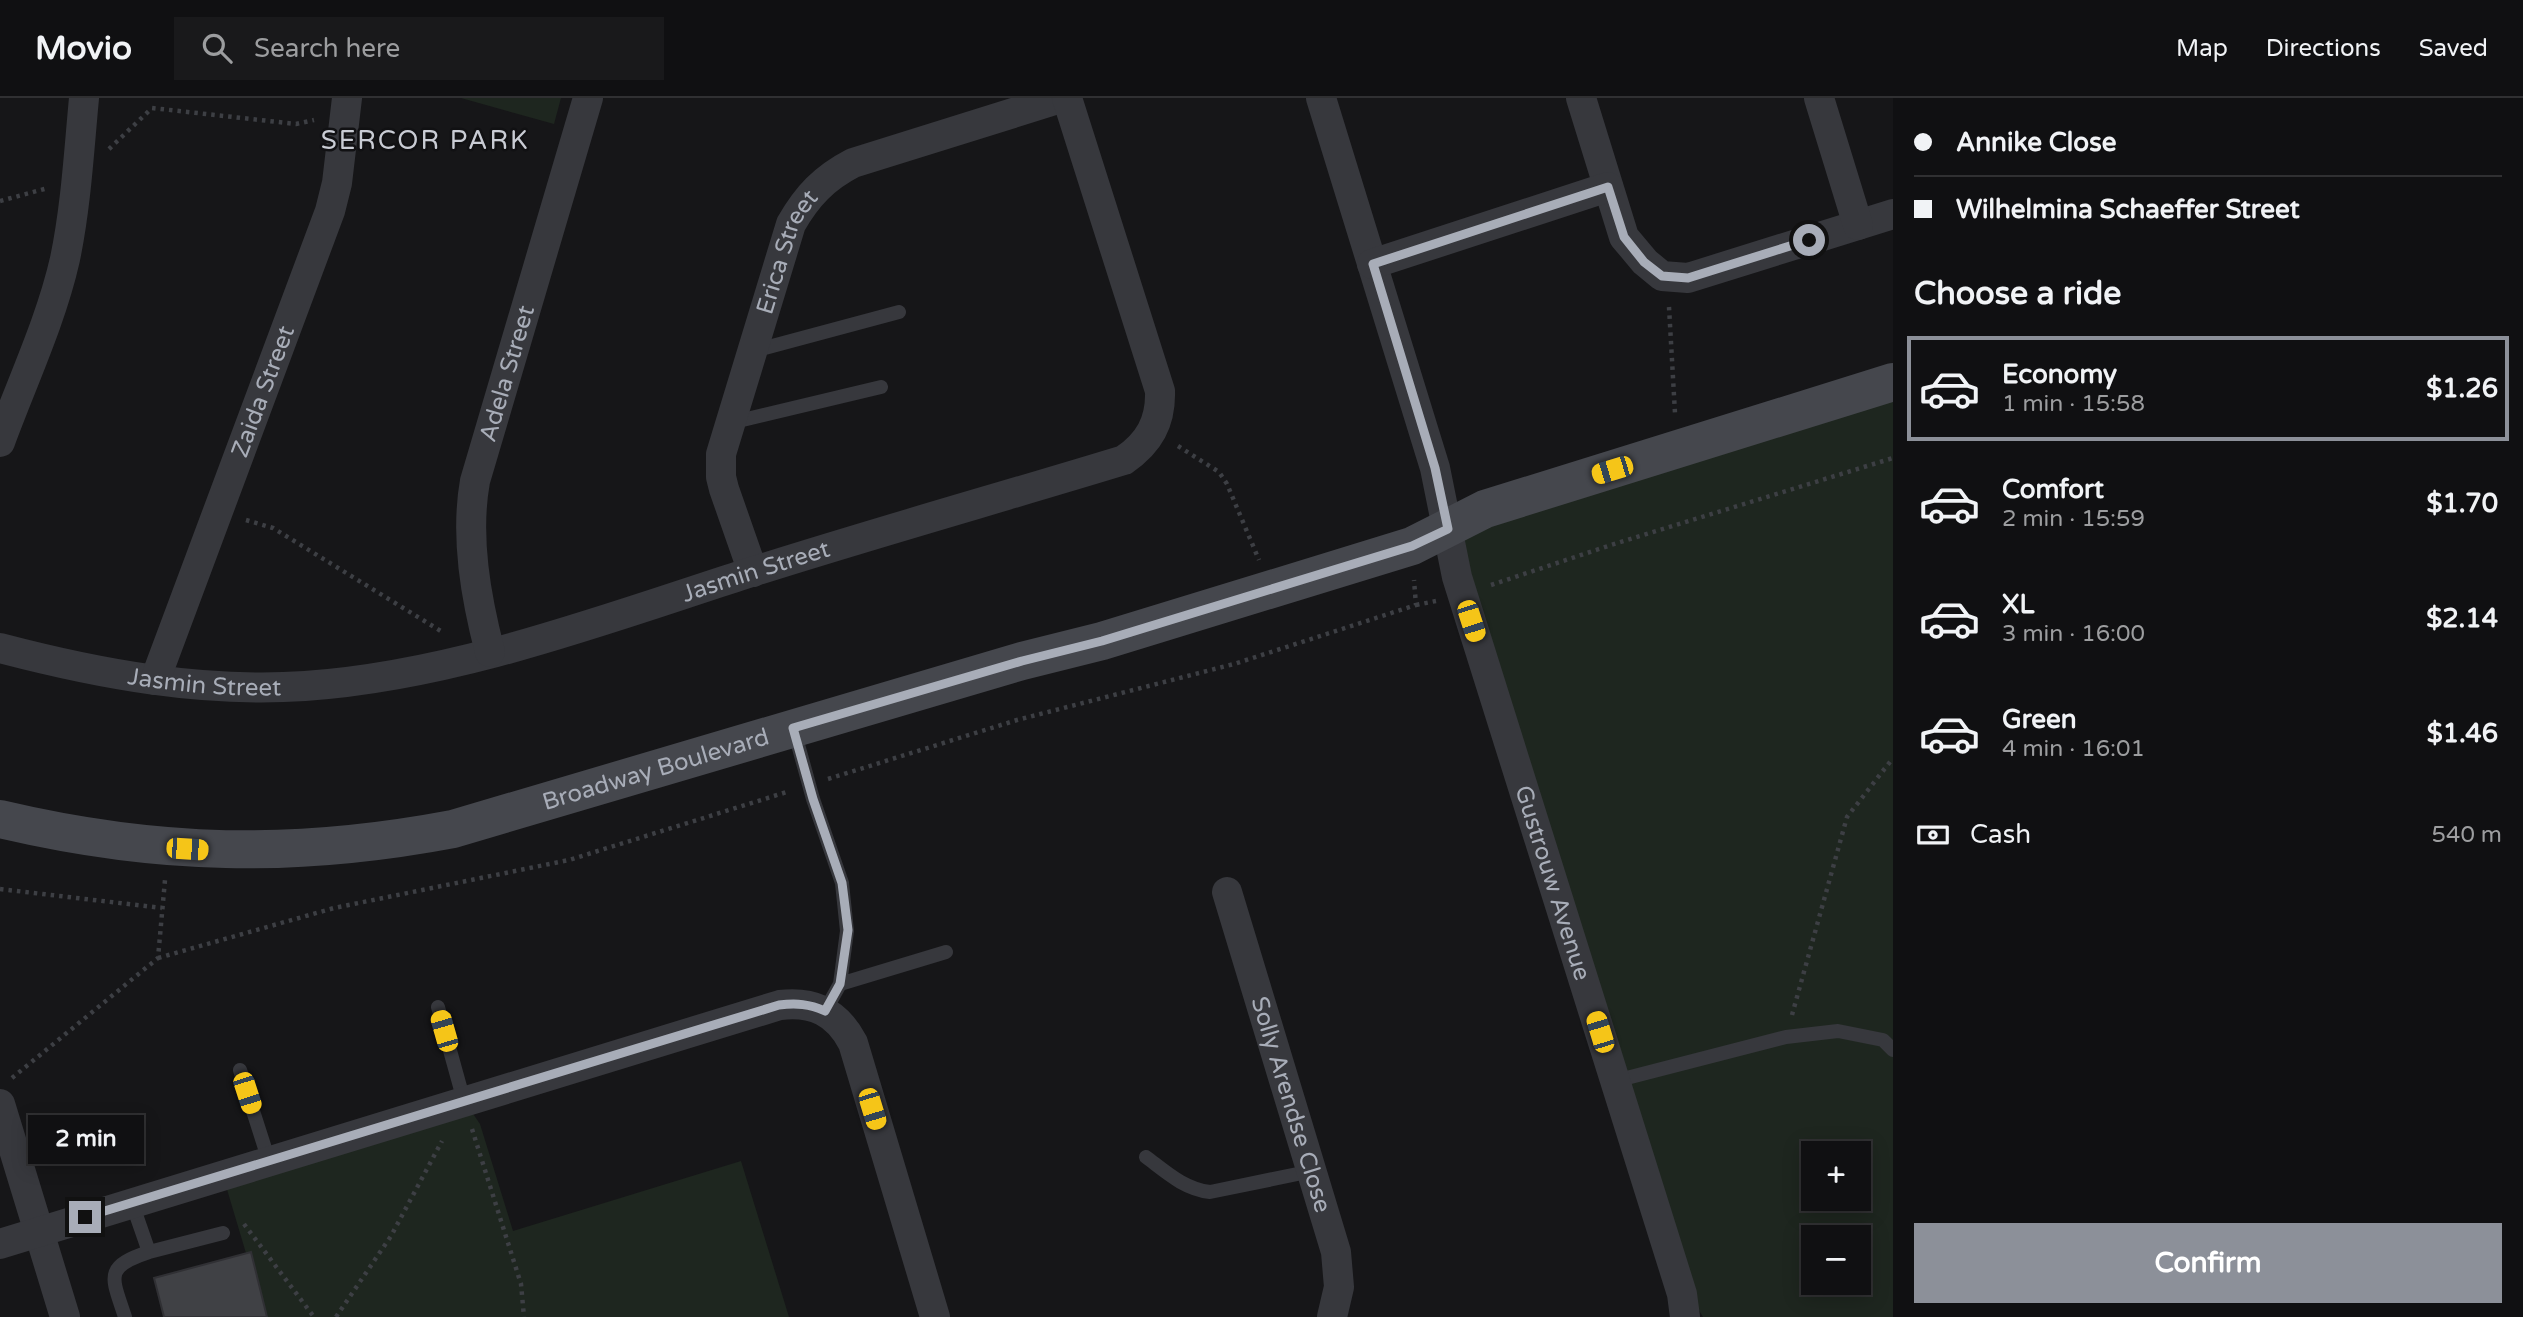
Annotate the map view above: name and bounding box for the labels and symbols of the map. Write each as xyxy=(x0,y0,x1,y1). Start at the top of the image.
district label: SERCOR PARK xyxy=(321,125,529,156)
street label: Erica Street xyxy=(750,184,824,318)
route start xyxy=(1793,224,1825,256)
street label: Adela Street xyxy=(473,302,541,445)
street label: Zaida Street xyxy=(225,322,301,461)
car xyxy=(1589,454,1636,486)
street label: Jasmin Street xyxy=(678,535,833,609)
car xyxy=(1455,598,1488,644)
street label: Jasmin Street xyxy=(126,662,282,702)
street label: Broadway Boulevard xyxy=(539,722,773,817)
street label: Gustrouw Avenue xyxy=(1508,782,1597,984)
car xyxy=(166,837,209,861)
street label: Solly Arendse Close xyxy=(1244,993,1337,1216)
car xyxy=(429,1008,460,1054)
car xyxy=(1584,1009,1617,1055)
car xyxy=(231,1070,264,1116)
car xyxy=(856,1086,889,1132)
callout: 2 min xyxy=(27,1116,143,1164)
route end xyxy=(69,1201,101,1233)

